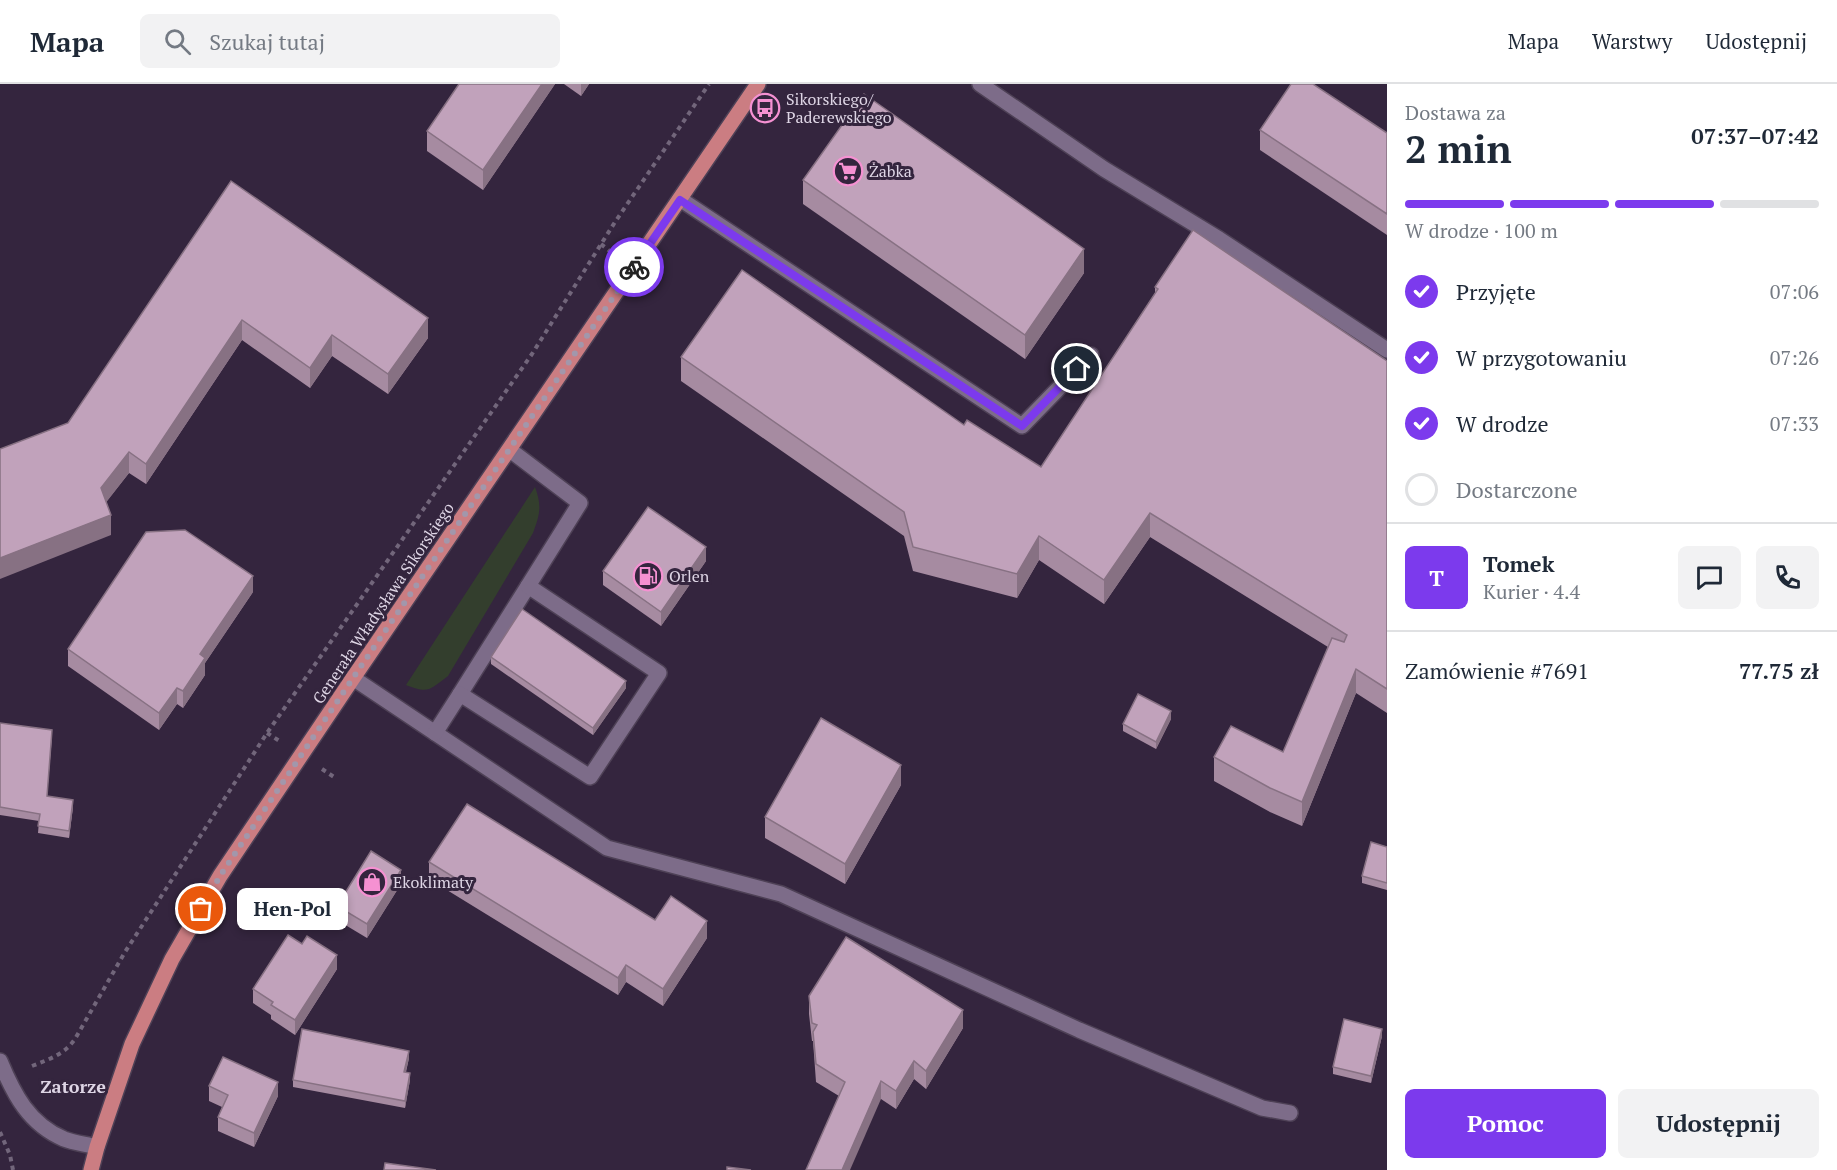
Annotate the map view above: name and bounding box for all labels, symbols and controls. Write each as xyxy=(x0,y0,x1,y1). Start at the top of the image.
search box xyxy=(140,14,560,68)
text: Mapa xyxy=(30,23,104,60)
icon: search xyxy=(161,25,194,58)
text: Szukaj tutaj xyxy=(209,27,325,56)
text: Mapa xyxy=(1508,27,1559,55)
text: Warstwy xyxy=(1592,27,1672,55)
text: Udostępnij xyxy=(1705,27,1807,55)
place label: Sikorskiego/ Paderewskiego xyxy=(786,88,892,128)
bus stop icon: Sikorskiego/ Paderewskiego xyxy=(749,92,781,124)
text: Dostawa za xyxy=(1405,99,1506,126)
text: 07:37–07:42 xyxy=(1691,121,1819,150)
text: 2 min xyxy=(1405,122,1512,174)
supermarket icon: Żabka xyxy=(832,155,864,187)
place label: Żabka xyxy=(869,160,912,182)
text: W drodze · 100 m xyxy=(1405,217,1558,244)
courier xyxy=(604,237,664,297)
icon: bike xyxy=(618,251,651,284)
icon: check xyxy=(1405,275,1438,308)
text: Przyjęte xyxy=(1456,277,1536,306)
text: 07:06 xyxy=(1770,278,1819,305)
icon: check xyxy=(1405,341,1438,374)
pin xyxy=(1051,343,1102,394)
text: W przygotowaniu xyxy=(1456,343,1627,372)
text: 07:26 xyxy=(1770,344,1819,371)
icon: home xyxy=(1060,352,1093,385)
icon: check xyxy=(1405,407,1438,440)
text: W drodze xyxy=(1456,409,1548,438)
text: 07:33 xyxy=(1770,410,1819,437)
text: Dostarczone xyxy=(1456,475,1578,504)
street label: Generała Władysława Sikorskiego xyxy=(307,498,459,708)
button: chat xyxy=(1678,546,1741,609)
button: phone xyxy=(1756,546,1819,609)
text: Tomek xyxy=(1483,549,1555,578)
fuel station icon: Orlen xyxy=(632,560,664,592)
text: T xyxy=(1429,563,1444,592)
place label: Orlen xyxy=(669,565,710,587)
text: Kurier · 4.4 xyxy=(1483,578,1580,605)
text: Zamówienie #7691 xyxy=(1405,656,1589,685)
text: 77.75 zł xyxy=(1739,656,1819,685)
shop icon: Ekoklimaty xyxy=(356,866,388,898)
place label: Ekoklimaty xyxy=(393,871,474,893)
pin xyxy=(175,883,226,934)
callout: Hen-Pol xyxy=(237,888,348,930)
icon: bag xyxy=(184,892,217,925)
text: Hen-Pol xyxy=(254,895,332,922)
district label: Zatorze xyxy=(40,1074,106,1098)
button: Pomoc xyxy=(1405,1089,1606,1158)
button: Udostępnij xyxy=(1618,1089,1819,1158)

